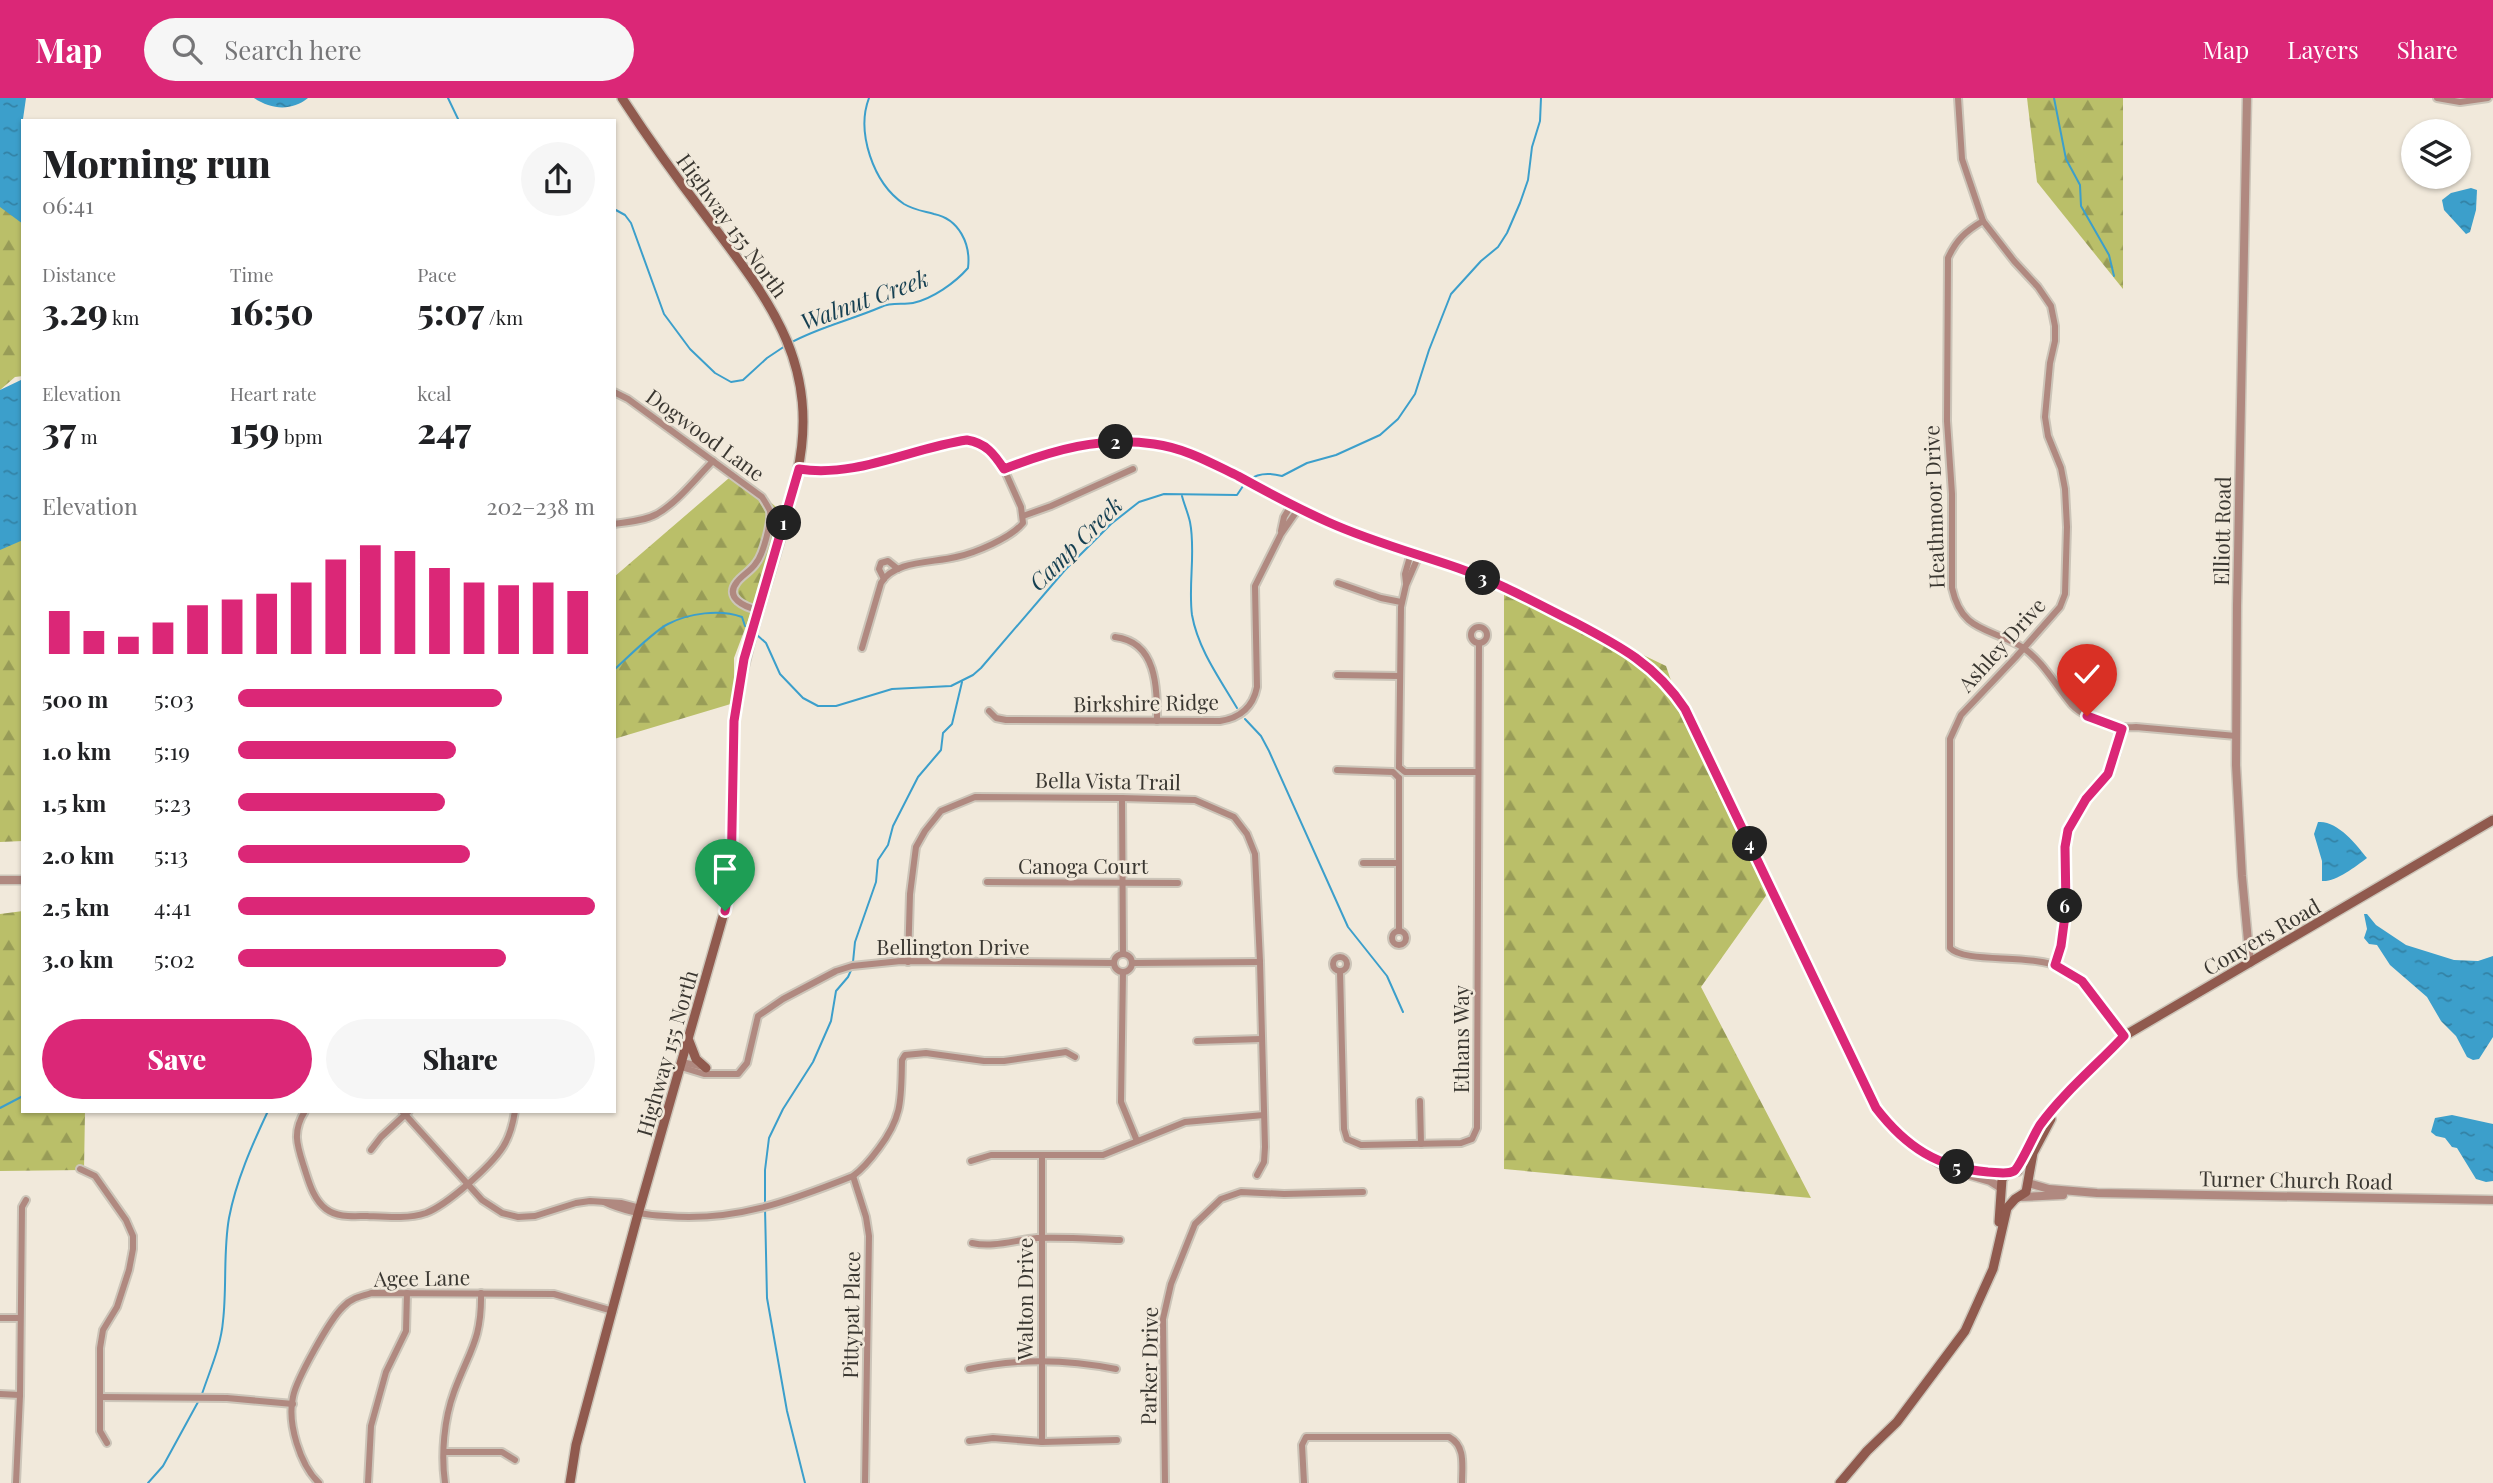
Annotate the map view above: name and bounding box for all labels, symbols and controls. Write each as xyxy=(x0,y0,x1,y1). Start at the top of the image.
search box xyxy=(144,18,634,81)
text: Map xyxy=(35,27,102,71)
icon: search xyxy=(168,30,206,68)
text: Search here xyxy=(224,32,362,67)
text: Map xyxy=(2203,33,2249,65)
text: Layers xyxy=(2287,33,2359,65)
text: Share xyxy=(2397,33,2458,65)
map controls xyxy=(2401,119,2471,189)
button: layers xyxy=(2401,119,2471,189)
text: Morning run xyxy=(42,137,271,188)
button: share xyxy=(521,142,595,216)
street label: Highway 155 North xyxy=(671,147,795,303)
text: 06:41 xyxy=(42,189,94,220)
text: Distance xyxy=(42,261,116,287)
text: Time xyxy=(230,261,274,287)
text: Pace xyxy=(417,261,457,287)
water label: Walnut Creek xyxy=(796,261,933,337)
text: 3.29 xyxy=(42,287,108,334)
text: 16:50 xyxy=(230,287,314,334)
text: 5:07 xyxy=(417,287,484,334)
text: km xyxy=(108,304,139,330)
text: /km xyxy=(484,304,523,330)
text: Elevation xyxy=(42,380,121,406)
text: Heart rate xyxy=(230,380,317,406)
text: kcal xyxy=(417,380,451,406)
street label: Dogwood Lane xyxy=(641,382,771,486)
text: 37 xyxy=(42,406,76,453)
text: 159 xyxy=(230,406,279,453)
text: 247 xyxy=(417,406,471,453)
text: m xyxy=(76,423,98,449)
text: bpm xyxy=(279,423,323,449)
pin: 2 xyxy=(1098,424,1134,460)
street label: Heathmoor Drive xyxy=(1916,425,1950,589)
text: 2 xyxy=(1111,428,1120,454)
street label: Elliott Road xyxy=(2206,476,2236,586)
water label: Camp Creek xyxy=(1021,489,1129,597)
text: Elevation xyxy=(42,490,138,521)
text: 202–238 m xyxy=(487,490,595,521)
pin: 1 xyxy=(766,506,802,540)
text: 1 xyxy=(780,509,787,535)
pin: 3 xyxy=(1466,560,1500,596)
text: 3 xyxy=(1478,564,1487,590)
street label: Ashley Drive xyxy=(1951,591,2051,698)
pin xyxy=(2057,644,2117,716)
icon: check xyxy=(2068,655,2106,693)
text: 500 m xyxy=(42,683,108,714)
text: 5:03 xyxy=(154,683,194,714)
street label: Birkshire Ridge xyxy=(1073,687,1219,717)
text: 1.0 km xyxy=(42,735,111,766)
text: 5:19 xyxy=(154,735,190,766)
street label: Bella Vista Trail xyxy=(1035,765,1181,795)
text: 1.5 km xyxy=(42,787,106,818)
text: 5:23 xyxy=(154,787,191,818)
pin: 4 xyxy=(1732,826,1768,862)
text: 4 xyxy=(1744,830,1755,856)
text: 2.0 km xyxy=(42,839,114,870)
text: 5:13 xyxy=(154,839,188,870)
pin xyxy=(695,839,755,911)
icon: arrive xyxy=(706,850,744,888)
street label: Canoga Court xyxy=(1018,851,1149,879)
pin: 6 xyxy=(2048,888,2082,924)
text: 2.5 km xyxy=(42,891,109,922)
text: 4:41 xyxy=(154,891,191,922)
street label: Conyers Road xyxy=(2197,891,2325,981)
text: 6 xyxy=(2059,892,2070,918)
street label: Bellington Drive xyxy=(876,932,1030,960)
text: 3.0 km xyxy=(42,943,114,974)
text: 5:02 xyxy=(154,943,194,974)
street label: Highway 155 North xyxy=(629,966,703,1139)
street label: Ethans Way xyxy=(1446,984,1474,1093)
button: Save xyxy=(42,1019,312,1099)
button: Share xyxy=(326,1019,595,1099)
pin: 5 xyxy=(1940,1150,1974,1184)
text: 5 xyxy=(1952,1153,1961,1179)
street label: Turner Church Road xyxy=(2199,1163,2393,1195)
street label: Walton Drive xyxy=(1010,1238,1038,1361)
street label: Pittypat Place xyxy=(835,1251,865,1379)
street label: Agee Lane xyxy=(372,1262,471,1292)
street label: Parker Drive xyxy=(1133,1306,1163,1426)

